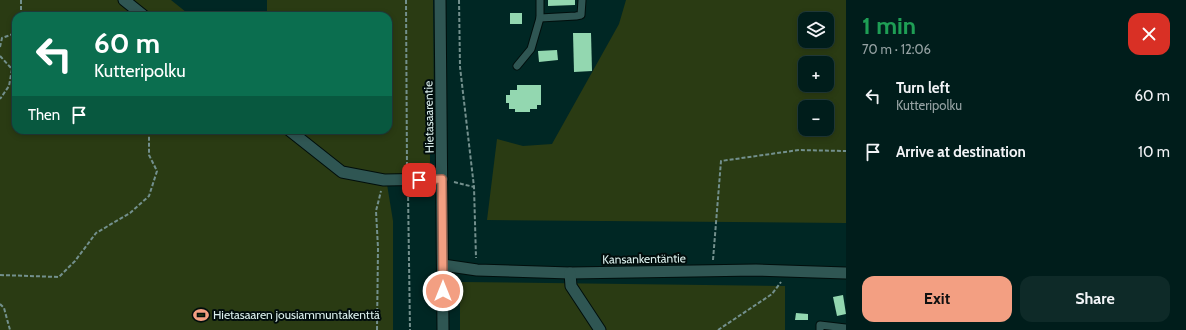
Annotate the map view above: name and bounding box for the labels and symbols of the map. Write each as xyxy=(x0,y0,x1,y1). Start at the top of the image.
street label: Hietasaarentie xyxy=(420,81,437,153)
pin xyxy=(402,163,436,197)
street label: Kansankentäntie xyxy=(602,250,686,267)
position arrow xyxy=(422,270,464,312)
sports icon: Hietasaaren jousiammuntakenttä xyxy=(192,306,210,324)
place label: Hietasaaren jousiammuntakenttä xyxy=(213,307,380,322)

